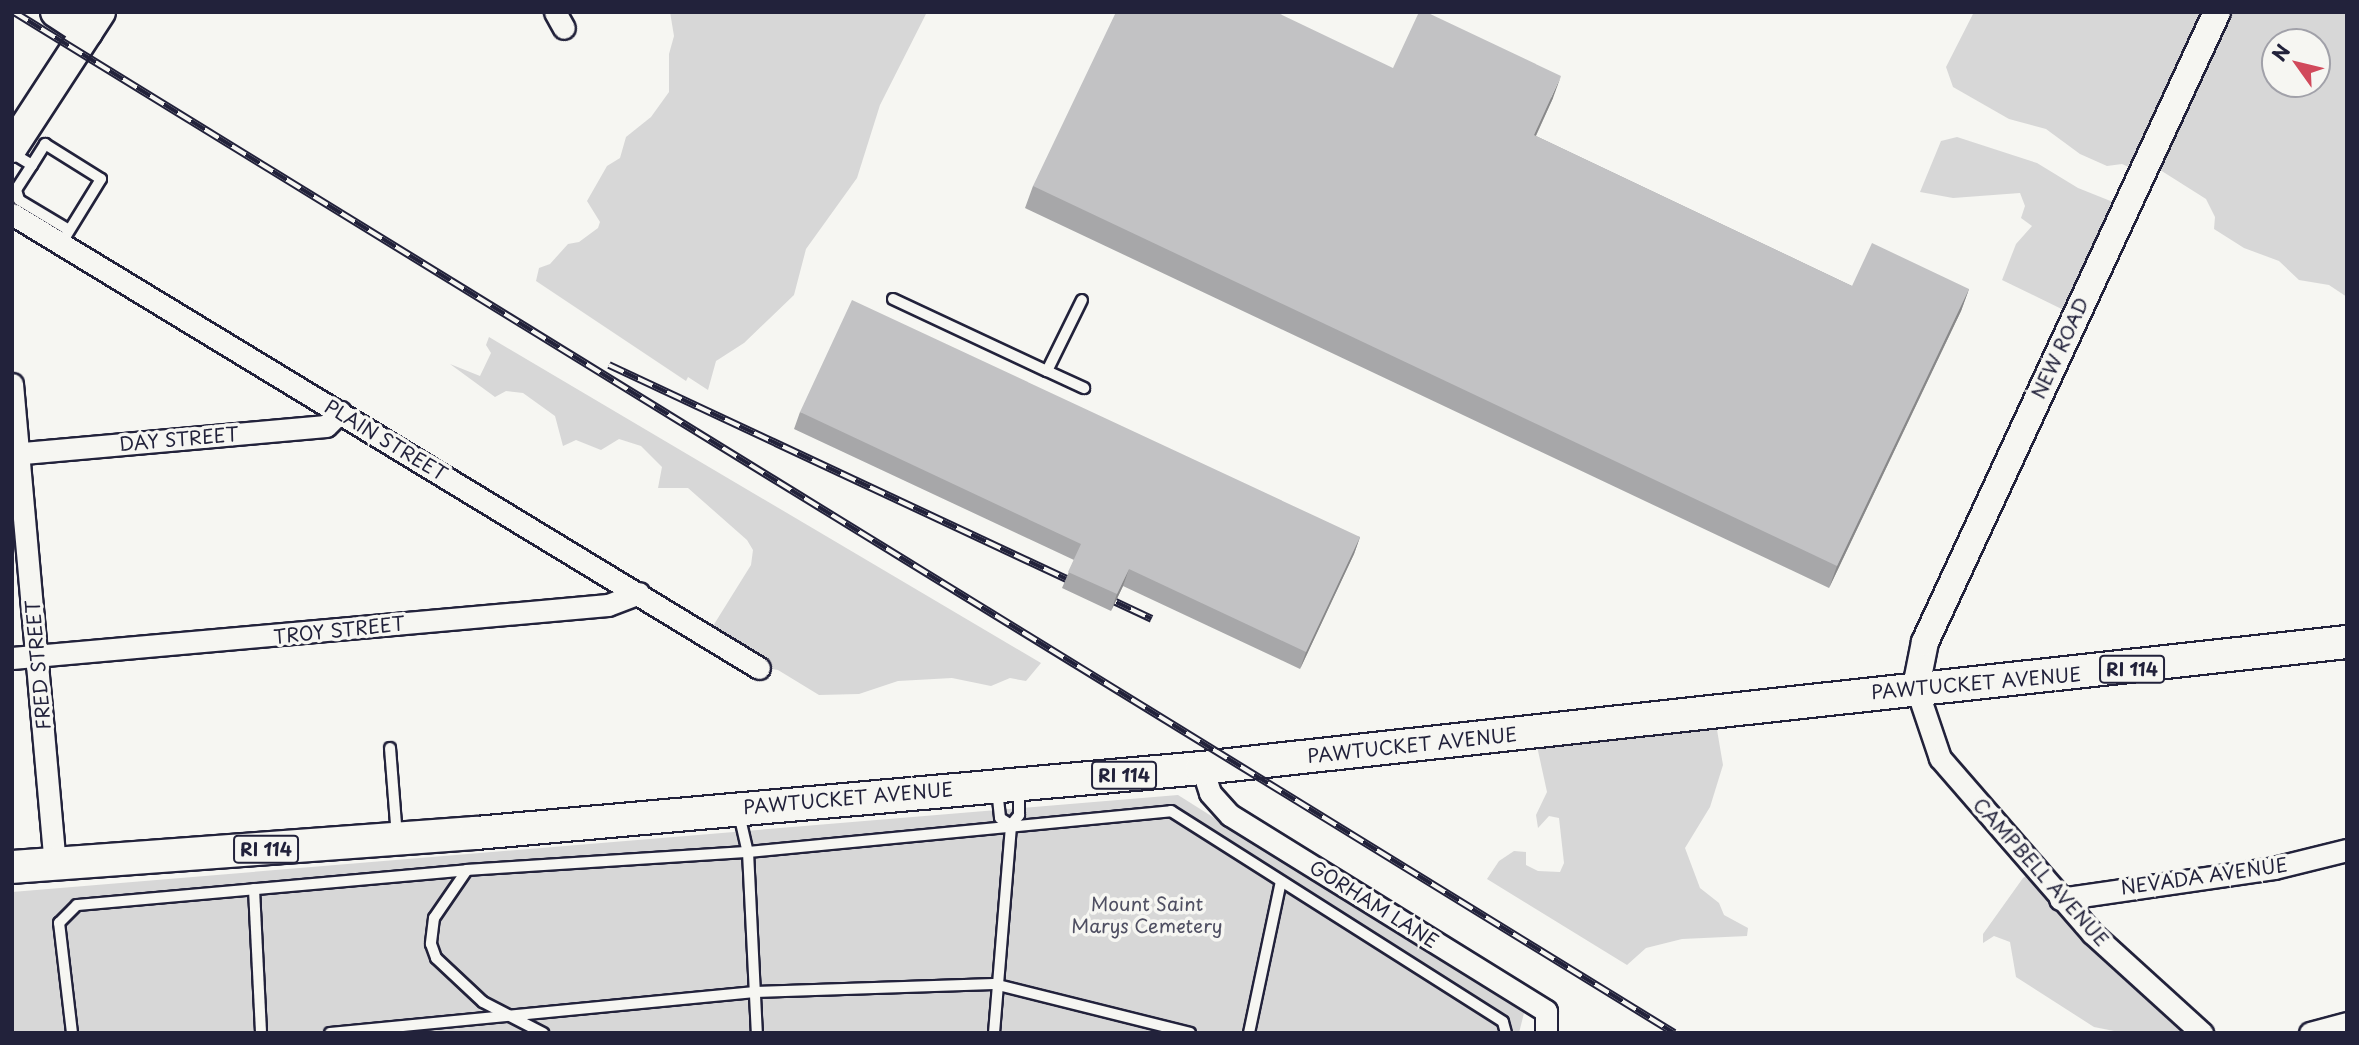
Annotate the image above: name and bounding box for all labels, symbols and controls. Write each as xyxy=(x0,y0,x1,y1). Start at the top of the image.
north arrow xyxy=(2261,28,2331,98)
text: N xyxy=(2264,38,2296,66)
street label: NEW ROAD xyxy=(2026,293,2094,403)
street label: PLAIN STREET xyxy=(321,394,451,486)
street label: DAY STREET xyxy=(118,422,240,456)
street label: FRED STREET xyxy=(21,597,55,733)
street label: TROY STREET xyxy=(271,612,407,648)
road number: RI 114 xyxy=(2097,654,2167,684)
street label: PAWTUCKET AVENUE xyxy=(1871,663,2081,703)
street label: PAWTUCKET AVENUE xyxy=(1307,723,1517,767)
road number: RI 114 xyxy=(1089,760,1159,790)
street label: PAWTUCKET AVENUE xyxy=(743,778,953,818)
street label: CAMPBELL AVENUE xyxy=(1968,793,2114,951)
road number: RI 114 xyxy=(231,834,301,864)
street label: NEVADA AVENUE xyxy=(2119,853,2289,899)
street label: GORHAM LANE xyxy=(1305,855,1443,953)
park label: Mount Saint Marys Cemetery xyxy=(1071,893,1223,937)

